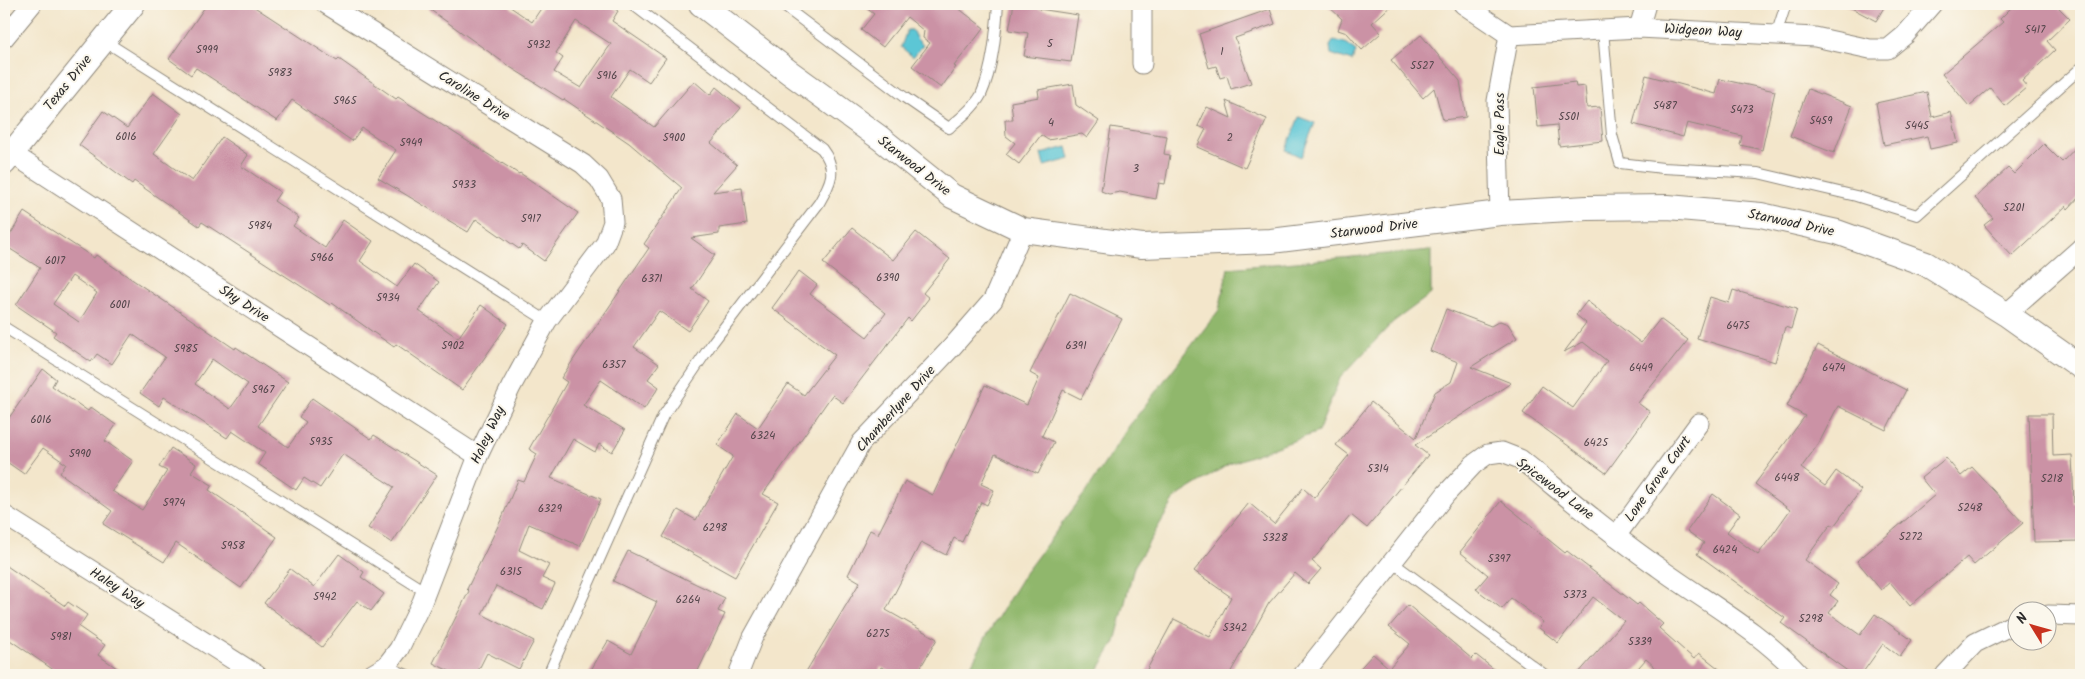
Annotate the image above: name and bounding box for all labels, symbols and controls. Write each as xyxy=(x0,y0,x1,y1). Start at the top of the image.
street label: Widgeon Way xyxy=(1664,18,1743,44)
house number: 5417 xyxy=(2025,21,2046,39)
house number: 5 xyxy=(1047,35,1054,53)
house number: 5932 xyxy=(527,36,551,54)
house number: 5999 xyxy=(196,41,219,59)
house number: 1 xyxy=(1220,43,1224,61)
street label: Texas Drive xyxy=(38,49,98,116)
house number: 5527 xyxy=(1410,57,1435,75)
house number: 5983 xyxy=(268,64,292,82)
street label: Caroline Drive xyxy=(434,65,515,127)
house number: 5916 xyxy=(597,67,617,85)
house number: 5965 xyxy=(333,92,358,110)
street label: Eagle Pass xyxy=(1489,93,1511,155)
house number: 5487 xyxy=(1653,97,1678,115)
house number: 5473 xyxy=(1730,101,1754,119)
house number: 5501 xyxy=(1559,108,1579,126)
house number: 5459 xyxy=(1809,112,1833,130)
house number: 4 xyxy=(1048,114,1054,132)
house number: 5445 xyxy=(1905,117,1930,135)
house number: 6016 xyxy=(115,128,137,146)
house number: 5900 xyxy=(663,129,686,147)
house number: 2 xyxy=(1227,129,1233,147)
street label: Starwood Drive xyxy=(873,130,956,202)
house number: 5949 xyxy=(400,134,423,152)
house number: 3 xyxy=(1133,160,1139,178)
house number: 5933 xyxy=(452,176,476,194)
house number: 5201 xyxy=(2003,199,2025,217)
street label: Starwood Drive xyxy=(1746,203,1837,243)
house number: 5917 xyxy=(521,210,542,228)
street label: Starwood Drive xyxy=(1329,213,1420,245)
house number: 5984 xyxy=(248,217,272,235)
house number: 5966 xyxy=(310,249,334,267)
house number: 6017 xyxy=(45,252,66,270)
house number: 6390 xyxy=(876,269,900,287)
house number: 6371 xyxy=(642,270,662,288)
street label: Shy Drive xyxy=(214,279,274,329)
house number: 5934 xyxy=(376,289,400,307)
house number: 6001 xyxy=(110,296,130,314)
house number: 6475 xyxy=(1726,317,1751,335)
house number: 5902 xyxy=(441,337,465,355)
house number: 6391 xyxy=(1065,337,1087,355)
house number: 5985 xyxy=(174,340,199,358)
house number: 6357 xyxy=(602,356,627,374)
house number: 6449 xyxy=(1629,359,1653,377)
house number: 6474 xyxy=(1822,359,1846,377)
street label: Chamberlyne Drive xyxy=(851,360,942,457)
house number: 5967 xyxy=(252,381,275,399)
street label: Haley Way xyxy=(465,402,511,468)
house number: 6016 xyxy=(30,411,52,429)
house number: 6324 xyxy=(751,427,775,445)
street label: Lone Grove Court xyxy=(1619,431,1697,527)
house number: 5935 xyxy=(309,433,334,451)
house number: 6425 xyxy=(1584,434,1609,452)
house number: 5990 xyxy=(69,445,92,463)
street label: Spicewood Lane xyxy=(1511,452,1599,526)
house number: 5314 xyxy=(1367,460,1389,478)
house number: 6448 xyxy=(1775,469,1800,487)
house number: 5218 xyxy=(2041,470,2064,488)
house number: 5974 xyxy=(163,494,185,512)
house number: 5248 xyxy=(1958,499,1983,517)
house number: 6329 xyxy=(538,500,563,518)
house number: 6298 xyxy=(703,519,728,537)
house number: 5272 xyxy=(1899,528,1923,546)
house number: 5328 xyxy=(1262,529,1288,547)
house number: 5958 xyxy=(221,537,245,555)
house number: 6424 xyxy=(1713,541,1737,559)
house number: 5397 xyxy=(1488,550,1511,568)
street label: Haley Way xyxy=(85,562,149,614)
house number: 6315 xyxy=(500,563,523,581)
house number: 5373 xyxy=(1563,586,1587,604)
house number: 5942 xyxy=(313,588,337,606)
house number: 6264 xyxy=(676,591,700,609)
north arrow xyxy=(2008,602,2058,652)
text: N xyxy=(2011,609,2034,629)
house number: 5298 xyxy=(1799,610,1824,628)
house number: 5342 xyxy=(1223,619,1247,637)
house number: 6275 xyxy=(866,625,891,643)
house number: 5981 xyxy=(50,628,72,646)
house number: 5339 xyxy=(1628,633,1653,651)

